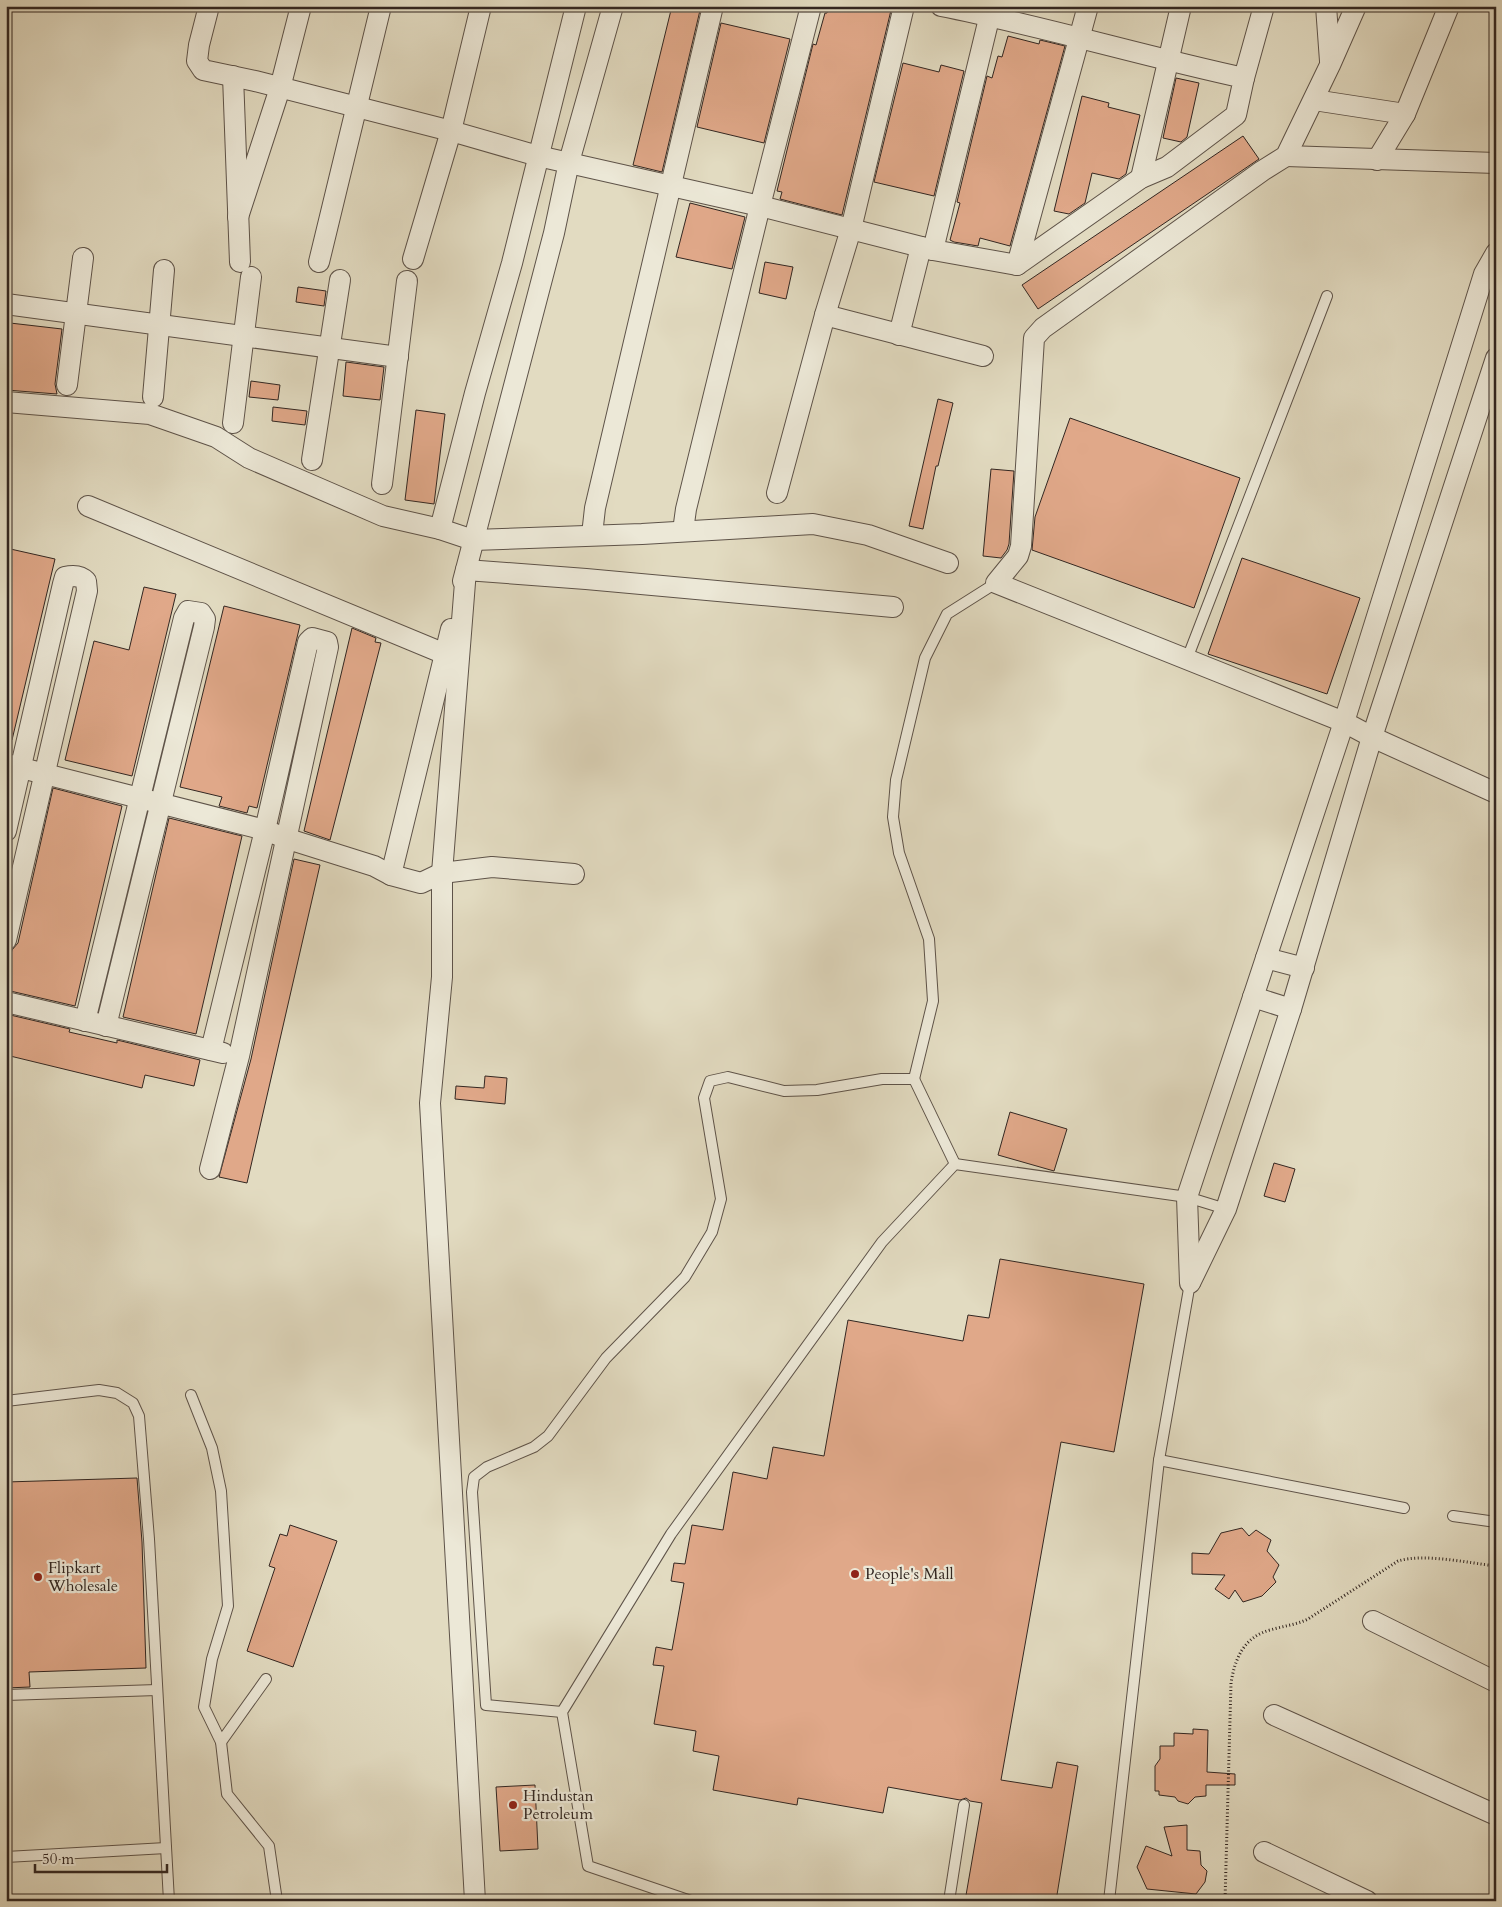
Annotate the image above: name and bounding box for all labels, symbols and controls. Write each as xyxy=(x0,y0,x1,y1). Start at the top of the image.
place label: Flipkart Wholesale xyxy=(47,1557,118,1597)
place label: People's Mall xyxy=(865,1563,954,1585)
marker: People's Mall xyxy=(849,1568,861,1580)
marker: Flipkart Wholesale xyxy=(32,1571,44,1583)
place label: Hindustan Petroleum xyxy=(523,1785,594,1825)
marker: Hindustan Petroleum xyxy=(507,1799,519,1811)
scale bar xyxy=(35,1842,168,1874)
text: 50 m xyxy=(42,1849,74,1869)

